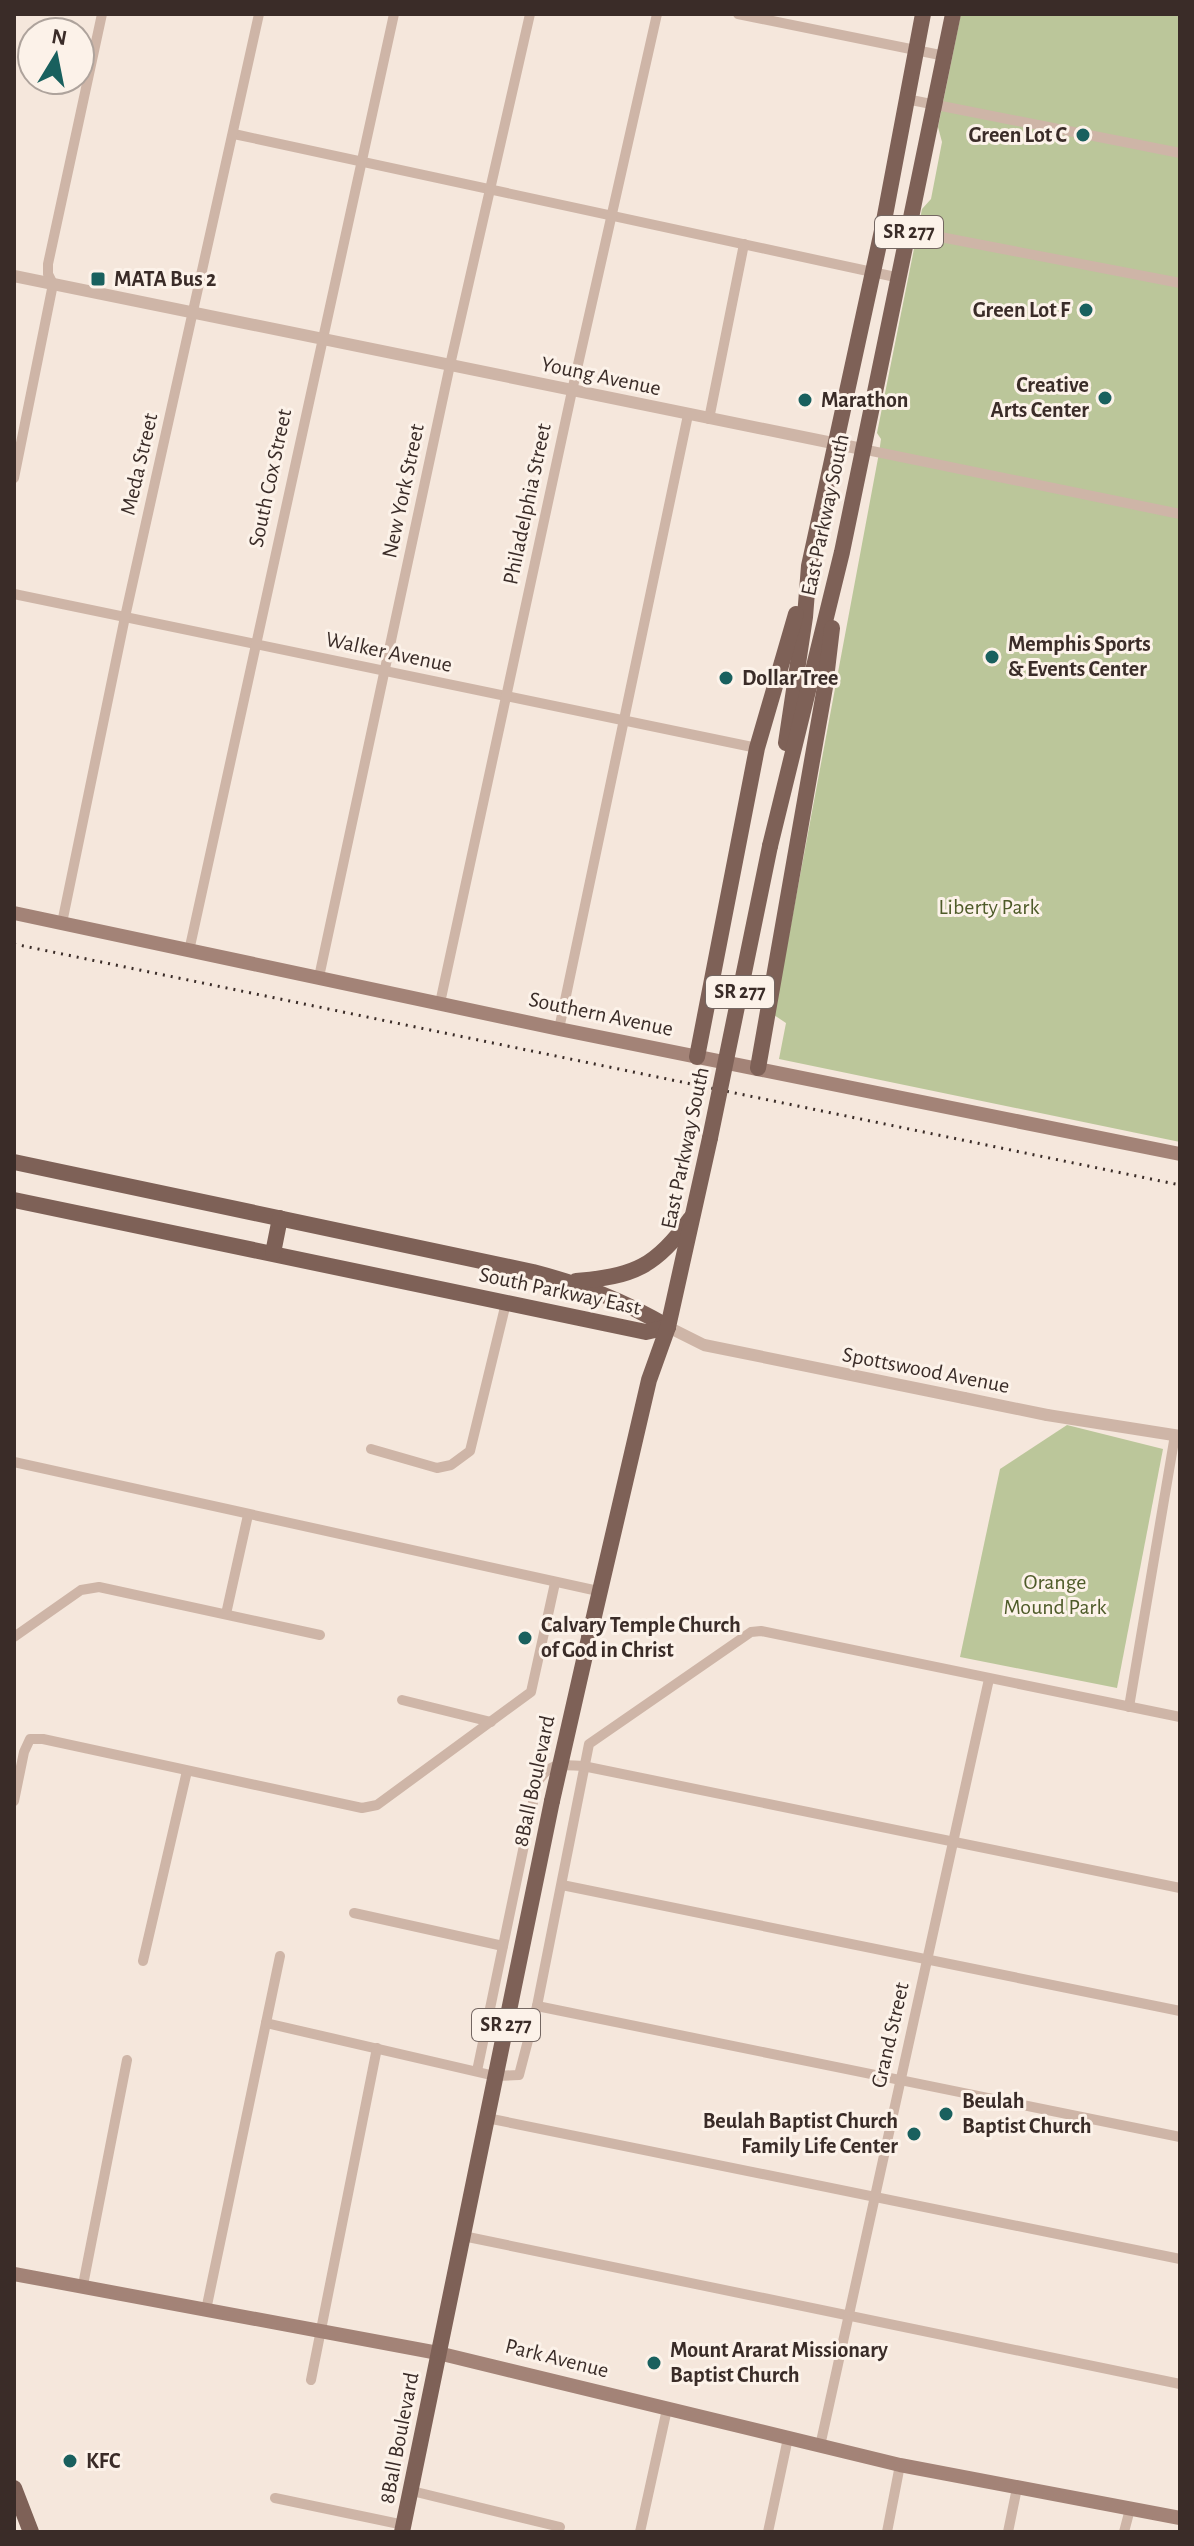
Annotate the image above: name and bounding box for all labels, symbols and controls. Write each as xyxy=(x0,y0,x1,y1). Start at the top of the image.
north arrow xyxy=(16,16,96,96)
text: N xyxy=(50,25,69,49)
place label: Green Lot C xyxy=(969,124,1068,146)
marker: Green Lot C xyxy=(1074,126,1092,144)
road number: SR 277 xyxy=(875,216,943,248)
place label: MATA Bus 2 xyxy=(114,268,216,290)
marker: MATA Bus 2 xyxy=(89,270,107,288)
place label: Green Lot F xyxy=(973,299,1071,321)
marker: Green Lot F xyxy=(1077,301,1095,319)
street label: Young Avenue xyxy=(539,353,663,399)
place label: Creative Arts Center xyxy=(991,374,1089,421)
place label: Marathon xyxy=(821,389,908,411)
marker: Creative Arts Center xyxy=(1096,389,1114,407)
marker: Marathon xyxy=(796,391,814,409)
street label: South Cox Street xyxy=(245,407,295,549)
street label: Meda Street xyxy=(117,411,161,517)
street label: Philadelphia Street xyxy=(499,421,555,587)
street label: New York Street xyxy=(378,422,428,560)
street label: East Parkway South xyxy=(797,432,853,598)
street label: Walker Avenue xyxy=(324,628,454,676)
place label: Memphis Sports & Events Center xyxy=(1008,633,1151,680)
marker: Memphis Sports & Events Center xyxy=(983,648,1001,666)
place label: Dollar Tree xyxy=(742,667,838,689)
marker: Dollar Tree xyxy=(717,669,735,687)
park label: Liberty Park xyxy=(938,896,1040,918)
road number: SR 277 xyxy=(706,976,774,1008)
street label: Southern Avenue xyxy=(527,988,675,1040)
street label: East Parkway South xyxy=(657,1065,713,1231)
street label: South Parkway East xyxy=(477,1263,643,1319)
street label: Spottswood Avenue xyxy=(841,1343,1011,1397)
park label: Orange Mound Park xyxy=(1003,1571,1107,1618)
place label: Calvary Temple Church of God in Christ xyxy=(541,1614,741,1661)
marker: Calvary Temple Church of God in Christ xyxy=(516,1629,534,1647)
street label: 8Ball Boulevard xyxy=(509,1713,559,1849)
street label: Grand Street xyxy=(867,1980,913,2090)
road number: SR 277 xyxy=(472,2009,540,2041)
place label: Beulah Baptist Church xyxy=(962,2090,1091,2137)
marker: Beulah Baptist Church xyxy=(937,2105,955,2123)
place label: Beulah Baptist Church Family Life Center xyxy=(703,2110,898,2158)
marker: Beulah Baptist Church Family Life Center xyxy=(905,2125,923,2143)
street label: Park Avenue xyxy=(503,2335,611,2381)
place label: Mount Ararat Missionary Baptist Church xyxy=(670,2339,888,2386)
marker: Mount Ararat Missionary Baptist Church xyxy=(645,2354,663,2372)
street label: 8Ball Boulevard xyxy=(375,2370,423,2506)
place label: KFC xyxy=(86,2450,121,2472)
marker: KFC xyxy=(61,2452,79,2470)

